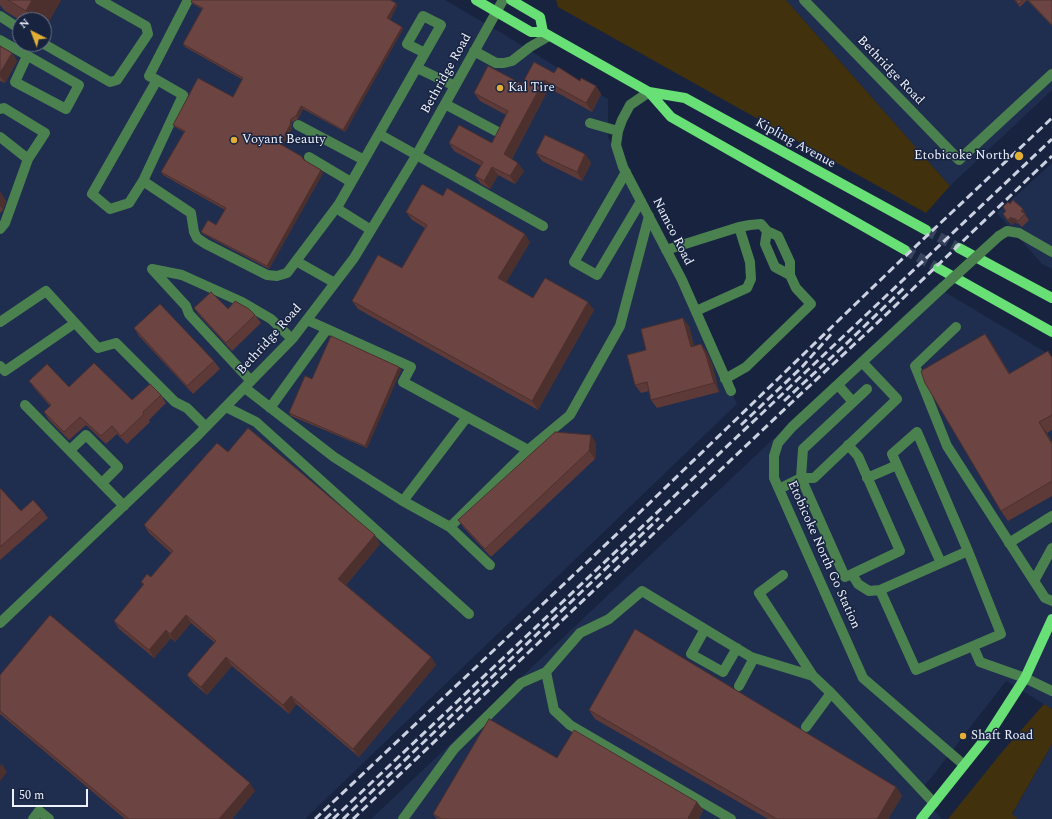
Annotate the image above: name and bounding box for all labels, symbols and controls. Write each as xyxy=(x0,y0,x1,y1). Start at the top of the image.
north arrow xyxy=(12,12,52,52)
text: N xyxy=(15,14,33,33)
street label: Bethridge Road xyxy=(418,31,476,117)
street label: Bethridge Road xyxy=(853,33,927,109)
place label: Kal Tire xyxy=(508,80,555,96)
marker: Kal Tire xyxy=(495,83,505,93)
street label: Kipling Avenue xyxy=(752,116,838,172)
place label: Voyant Beauty xyxy=(242,132,326,148)
marker: Voyant Beauty xyxy=(229,135,239,145)
place label: Etobicoke North xyxy=(914,148,1010,164)
marker: Etobicoke North xyxy=(1013,150,1025,162)
street label: Namco Road xyxy=(648,196,696,268)
street label: Bethridge Road xyxy=(234,302,306,378)
street label: Etobicoke North Go Station xyxy=(783,478,863,632)
place label: Shaft Road xyxy=(971,728,1033,744)
marker: Shaft Road xyxy=(958,731,968,741)
scale bar xyxy=(14,781,90,807)
text: 50 m xyxy=(19,786,44,805)

